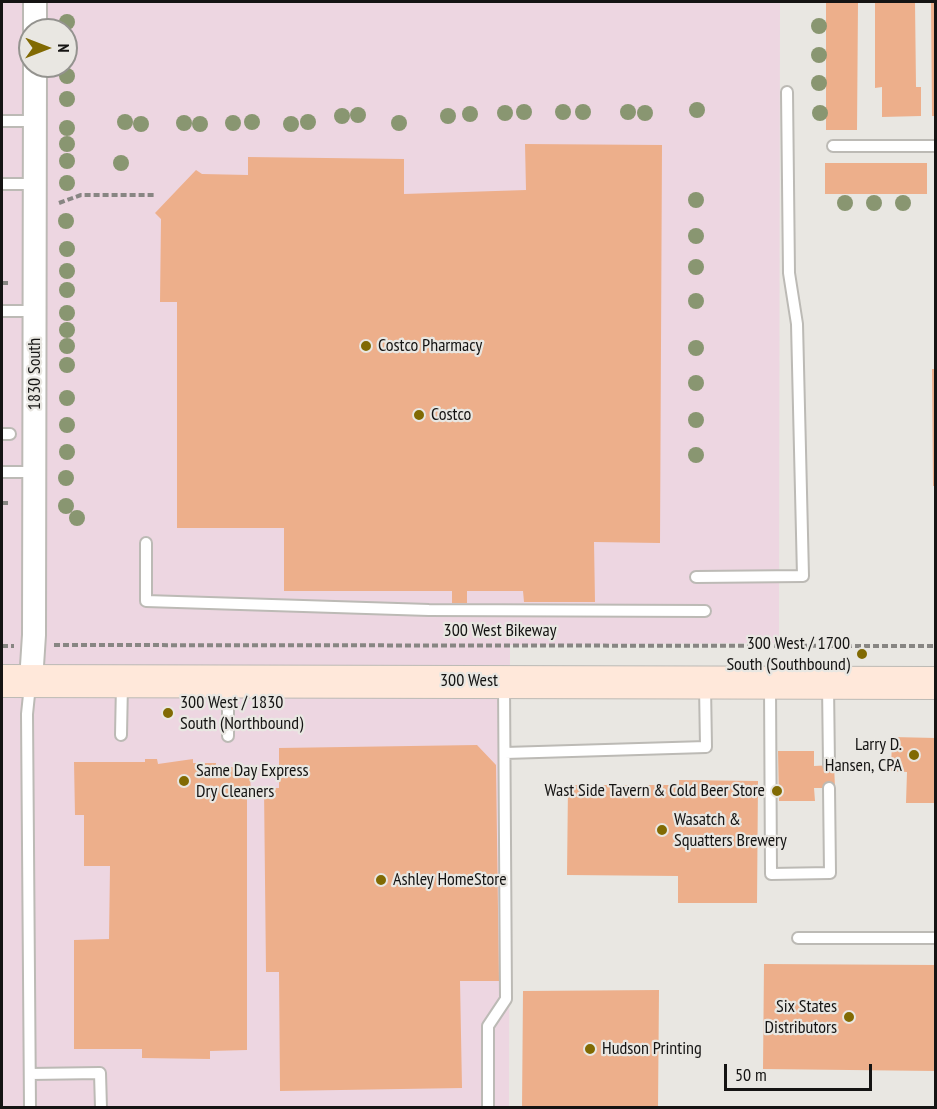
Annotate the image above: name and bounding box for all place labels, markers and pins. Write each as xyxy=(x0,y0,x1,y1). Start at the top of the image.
place label: Costco Pharmacy xyxy=(378,335,482,357)
marker: Costco Pharmacy xyxy=(359,339,373,353)
place label: Costco xyxy=(431,404,471,426)
marker: Costco xyxy=(412,408,426,422)
place label: 300 West / 1700 South (Southbound) xyxy=(726,633,850,676)
marker: 300 West / 1700 South (Southbound) xyxy=(855,647,869,661)
place label: 300 West / 1830 South (Northbound) xyxy=(180,692,303,734)
marker: 300 West / 1830 South (Northbound) xyxy=(161,706,175,720)
place label: Larry D. Hansen, CPA xyxy=(825,734,902,777)
marker: Larry D. Hansen, CPA xyxy=(907,748,921,762)
place label: Same Day Express Dry Cleaners xyxy=(196,760,309,802)
marker: Same Day Express Dry Cleaners xyxy=(177,774,191,788)
place label: Wast Side Tavern & Cold Beer Store xyxy=(544,780,765,802)
marker: Wast Side Tavern & Cold Beer Store xyxy=(770,784,784,798)
place label: Wasatch & Squatters Brewery xyxy=(674,809,787,852)
marker: Wasatch & Squatters Brewery xyxy=(655,823,669,837)
place label: Ashley HomeStore xyxy=(393,869,507,891)
marker: Ashley HomeStore xyxy=(374,873,388,887)
place label: Six States Distributors xyxy=(765,996,837,1038)
marker: Six States Distributors xyxy=(842,1010,856,1024)
place label: Hudson Printing xyxy=(602,1038,702,1060)
marker: Hudson Printing xyxy=(583,1042,597,1056)

